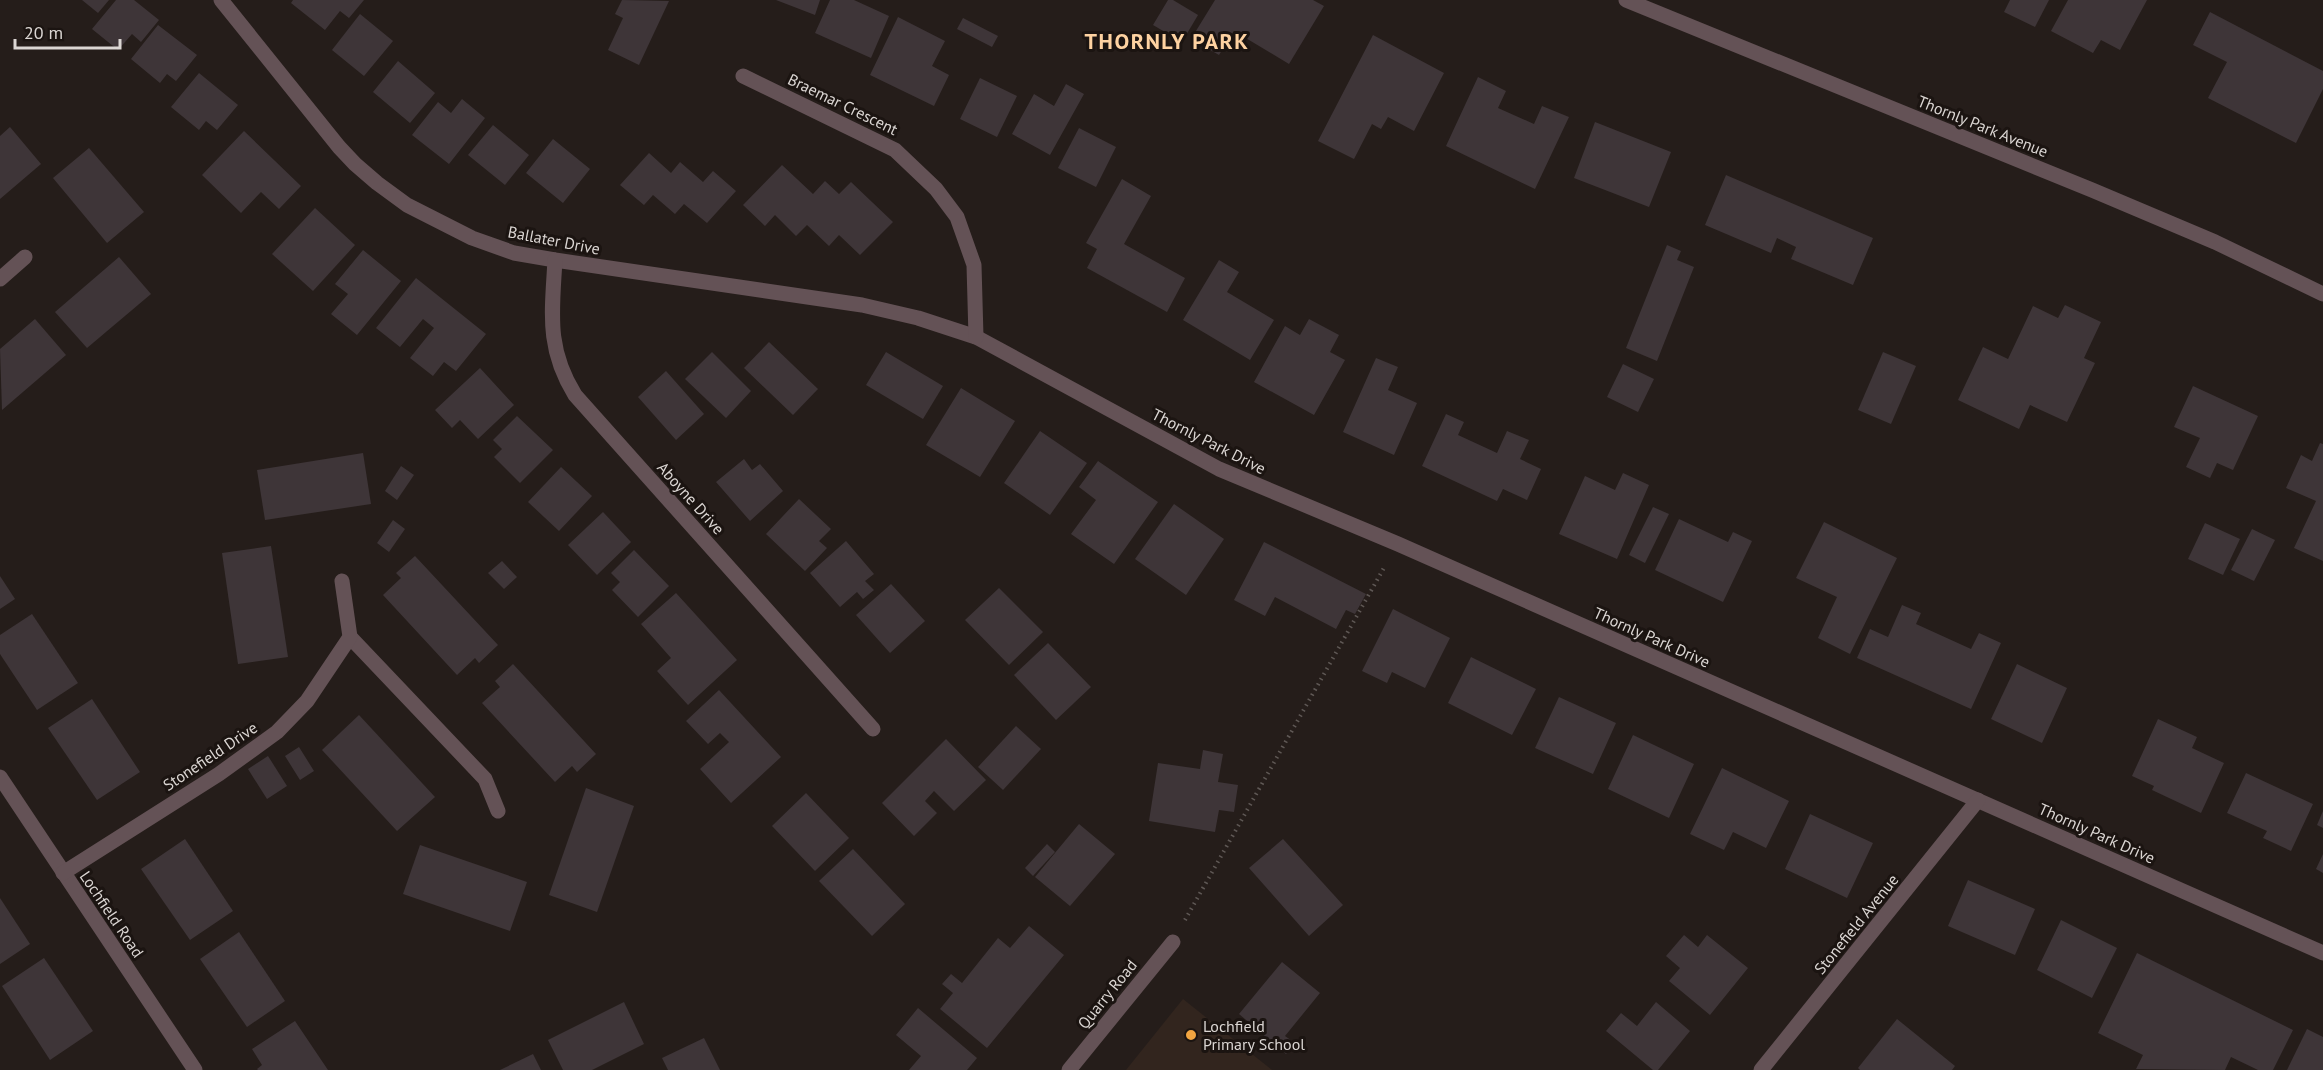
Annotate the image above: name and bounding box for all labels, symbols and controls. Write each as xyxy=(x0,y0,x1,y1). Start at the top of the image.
scale bar xyxy=(15,12,120,50)
text: 20 m xyxy=(24,21,63,44)
district label: THORNLY PARK xyxy=(1085,27,1249,55)
street label: Braemar Crescent xyxy=(785,69,902,139)
street label: Thornly Park Avenue xyxy=(1915,91,2051,161)
street label: Ballater Drive xyxy=(506,221,602,259)
street label: Thornly Park Drive xyxy=(1149,404,1269,478)
street label: Aboyne Drive xyxy=(653,458,729,538)
street label: Thornly Park Drive xyxy=(1591,602,1713,672)
street label: Stonefield Drive xyxy=(159,717,261,795)
street label: Thornly Park Drive xyxy=(2036,798,2158,868)
street label: Lochfield Road xyxy=(76,867,148,961)
street label: Stonefield Avenue xyxy=(1810,870,1902,978)
street label: Quarry Road xyxy=(1073,955,1141,1033)
place label: Lochfield Primary School xyxy=(1203,1016,1305,1054)
marker: Lochfield Primary School xyxy=(1184,1028,1198,1042)

